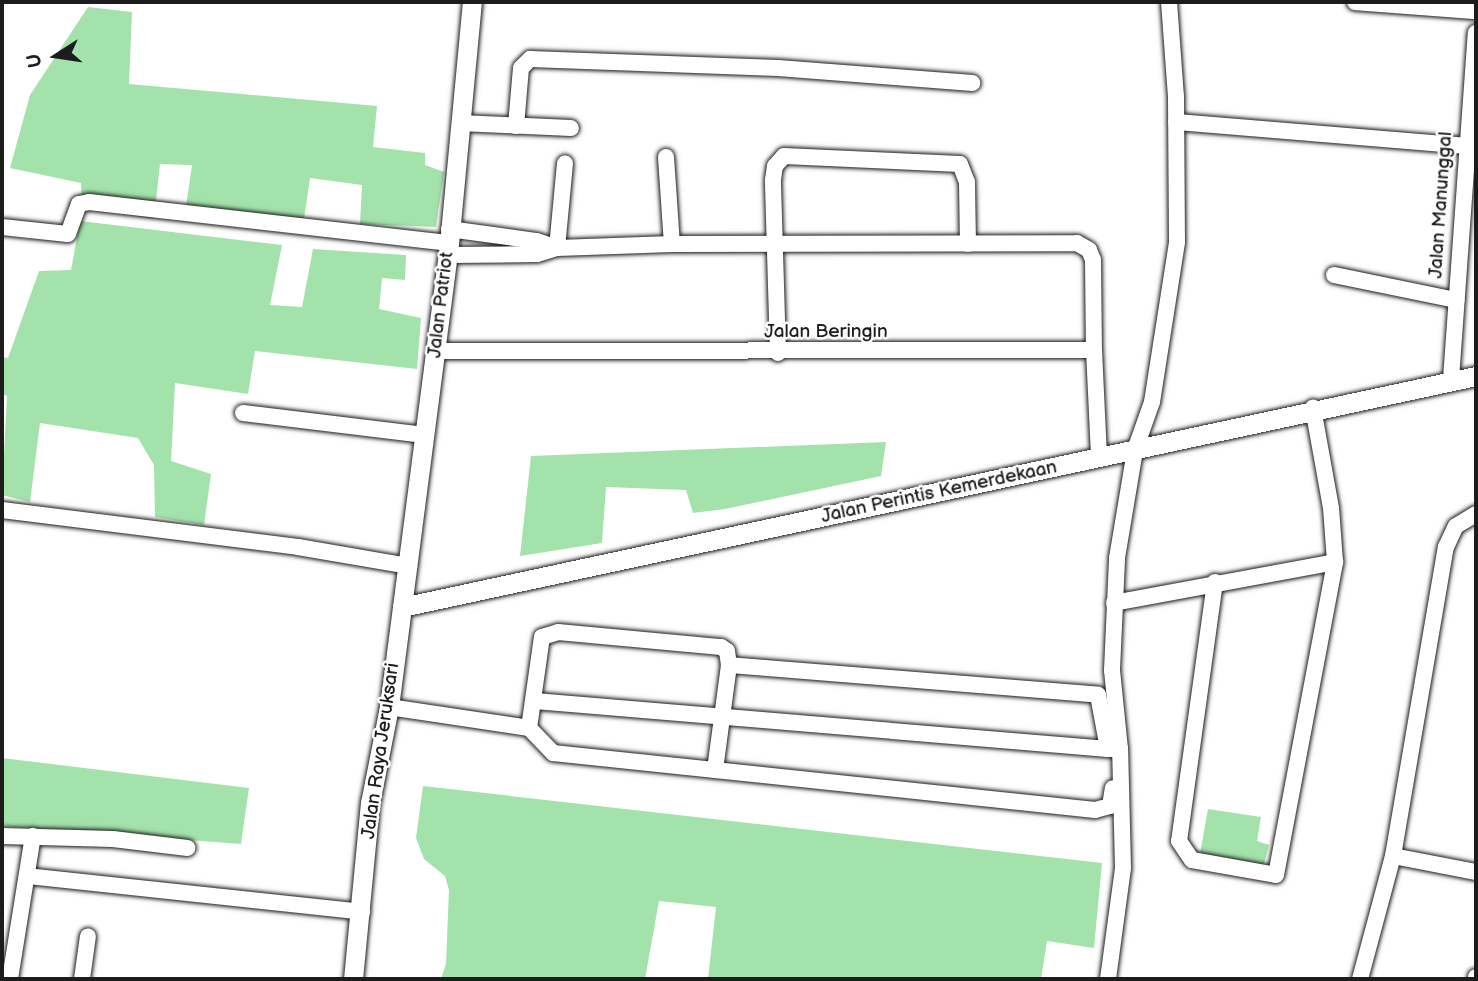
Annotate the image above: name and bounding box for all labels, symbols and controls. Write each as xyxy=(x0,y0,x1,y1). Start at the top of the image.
north arrow xyxy=(21,21,91,91)
text: U xyxy=(22,51,48,69)
street label: Jalan Manunggal xyxy=(1424,131,1458,279)
street label: Jalan Patriot xyxy=(423,251,459,359)
street label: Jalan Beringin xyxy=(764,321,888,343)
street label: Jalan Perintis Kemerdekaan xyxy=(819,456,1059,528)
street label: Jalan Raya Jeruksari xyxy=(357,661,405,841)

